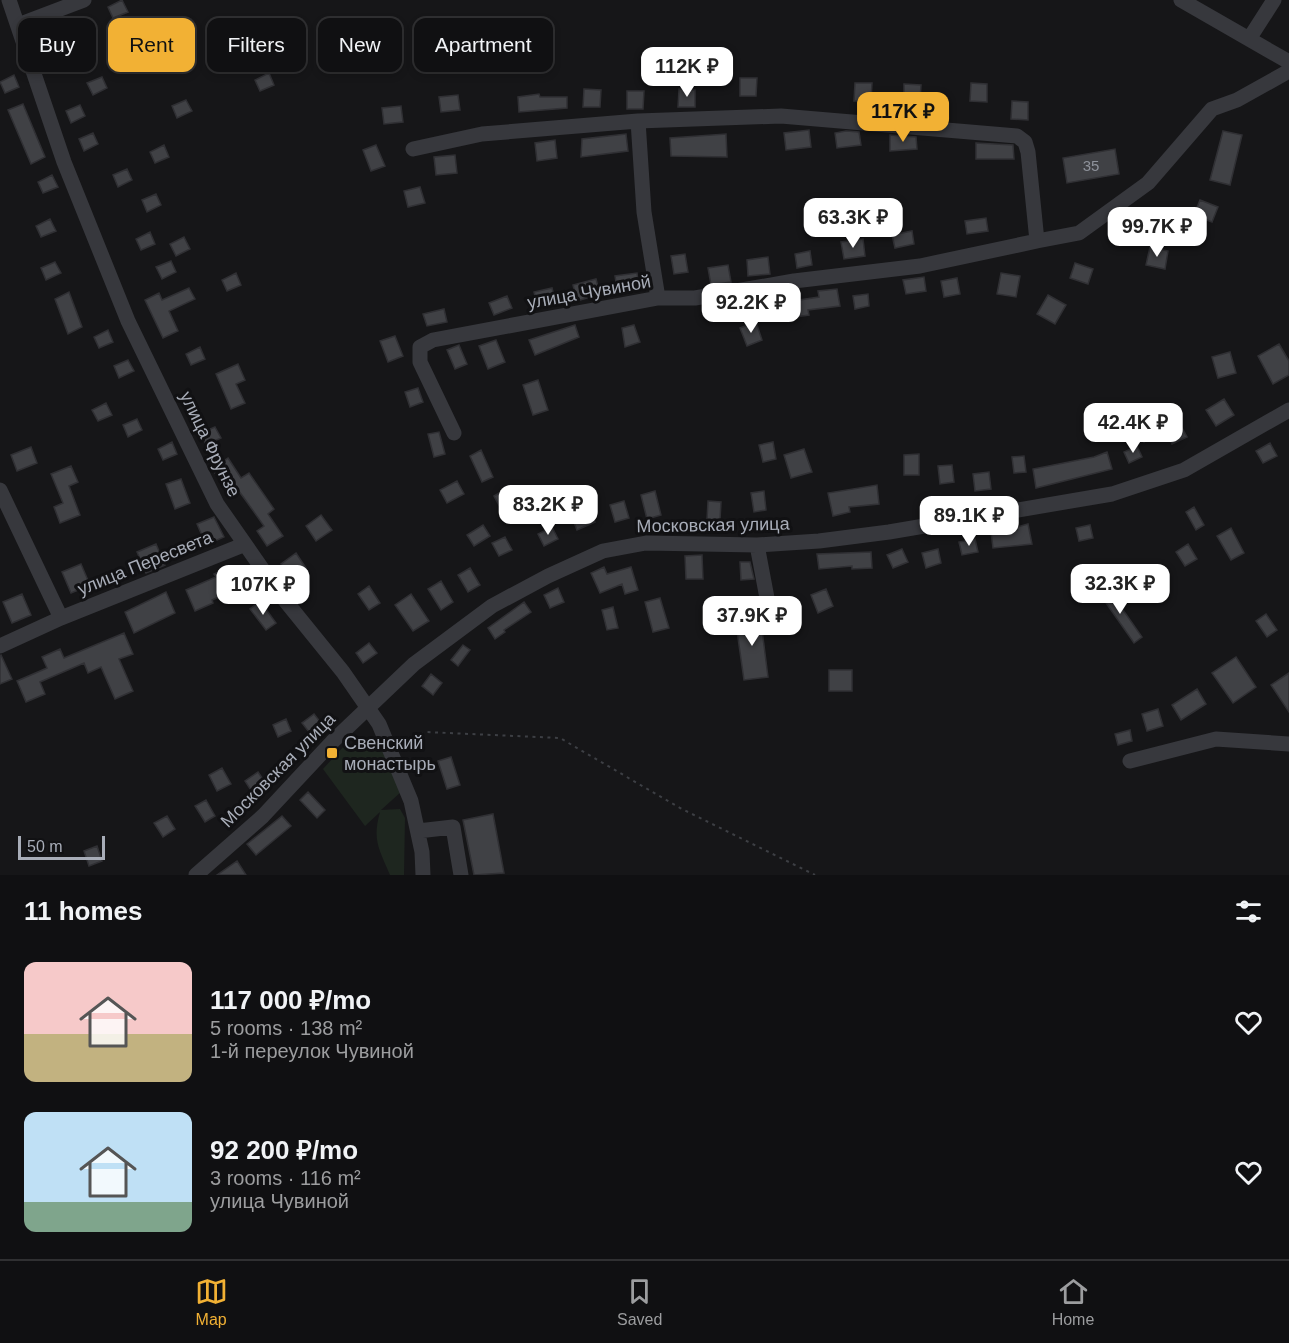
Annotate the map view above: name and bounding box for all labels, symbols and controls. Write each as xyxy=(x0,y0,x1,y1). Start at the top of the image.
chip: Buy xyxy=(18,18,96,72)
chip: Rent xyxy=(108,18,195,72)
chip: Filters xyxy=(207,18,306,72)
chip: New xyxy=(318,18,402,72)
chip: Apartment xyxy=(414,18,553,72)
pin: 112K ₽ xyxy=(638,47,736,98)
text: 112K ₽ xyxy=(655,55,719,77)
pin: 117K ₽ xyxy=(854,92,952,143)
text: 117K ₽ xyxy=(871,100,935,122)
house number: 35 xyxy=(1083,157,1099,174)
pin: 63.3K ₽ xyxy=(798,198,908,249)
text: 63.3K ₽ xyxy=(818,206,888,228)
pin: 99.7K ₽ xyxy=(1102,207,1212,258)
text: 99.7K ₽ xyxy=(1122,215,1192,237)
street label: улица Чувиной xyxy=(526,271,652,313)
pin: 92.2K ₽ xyxy=(696,283,806,334)
text: 92.2K ₽ xyxy=(716,291,786,313)
street label: улица Фрунзе xyxy=(176,388,244,500)
pin: 42.4K ₽ xyxy=(1078,403,1188,454)
text: 42.4K ₽ xyxy=(1098,411,1168,433)
pin: 83.2K ₽ xyxy=(493,485,603,536)
text: 83.2K ₽ xyxy=(513,493,583,515)
pin: 89.1K ₽ xyxy=(914,496,1024,547)
text: 89.1K ₽ xyxy=(934,504,1004,526)
street label: Московская улица xyxy=(636,514,791,536)
street label: улица Пересвета xyxy=(75,527,216,599)
pin: 32.3K ₽ xyxy=(1065,564,1175,615)
pin: 107K ₽ xyxy=(214,565,312,616)
text: 32.3K ₽ xyxy=(1085,572,1155,594)
text: 107K ₽ xyxy=(230,573,296,595)
pin: 37.9K ₽ xyxy=(697,596,807,647)
text: 37.9K ₽ xyxy=(717,604,787,626)
street label: Московская улица xyxy=(217,708,340,831)
place label: Свенский монастырь xyxy=(344,733,436,774)
marker: Свенский монастырь xyxy=(325,746,339,760)
scale bar xyxy=(18,833,105,860)
text: 50 m xyxy=(27,838,63,855)
icon: filters xyxy=(1232,895,1265,928)
text: 11 homes xyxy=(24,896,143,926)
text: 117 000 ₽/mo xyxy=(210,985,371,1015)
icon: home xyxy=(72,986,144,1058)
icon: heart xyxy=(1232,1006,1265,1039)
text: 5 rooms · 138 m² xyxy=(210,1017,362,1039)
text: 1-й переулок Чувиной xyxy=(210,1040,414,1062)
text: 92 200 ₽/mo xyxy=(210,1135,358,1165)
icon: home xyxy=(72,1136,144,1208)
icon: heart xyxy=(1232,1156,1265,1189)
text: 3 rooms · 116 m² xyxy=(210,1167,361,1189)
text: улица Чувиной xyxy=(210,1190,349,1212)
tab: Map xyxy=(195,1275,228,1329)
tab: Saved xyxy=(617,1275,662,1329)
tab: Home xyxy=(1052,1275,1094,1329)

